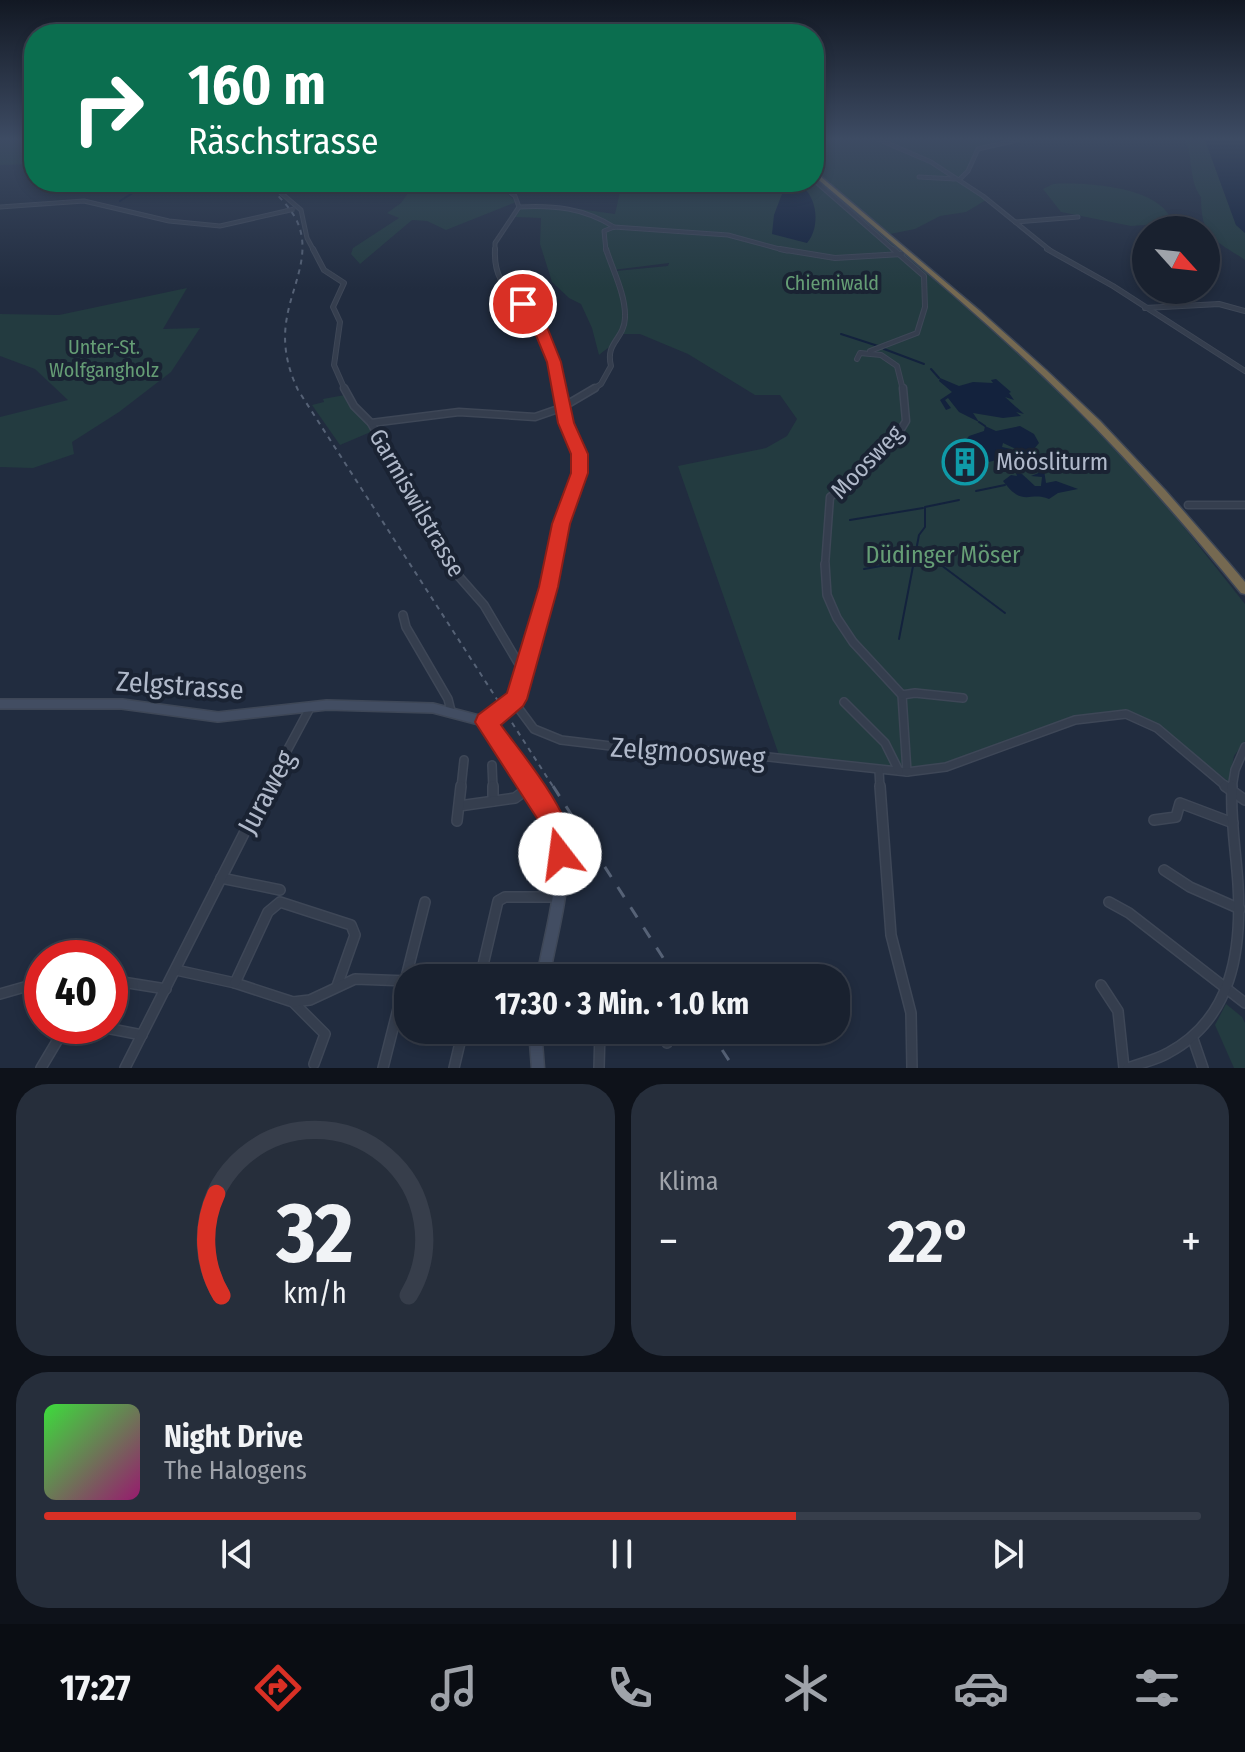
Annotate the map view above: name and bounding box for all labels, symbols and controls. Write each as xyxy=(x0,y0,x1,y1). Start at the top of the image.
text: 160 m xyxy=(188,52,326,119)
icon: right xyxy=(56,56,160,160)
text: Räschstrasse xyxy=(188,120,379,164)
north arrow xyxy=(1132,216,1220,304)
map controls xyxy=(1132,216,1220,304)
pin xyxy=(489,270,557,338)
park label: Chiemiwald xyxy=(785,271,879,295)
icon: arrive xyxy=(501,282,545,326)
park label: Unter-St. Wolfgangholz xyxy=(49,335,159,382)
street label: Moosweg xyxy=(825,419,909,505)
street label: Garmiswilstrasse xyxy=(363,424,471,582)
building icon: Möösliturm xyxy=(941,438,989,486)
place label: Möösliturm xyxy=(996,448,1108,476)
park label: Düdinger Möser xyxy=(866,541,1021,569)
street label: Zelgstrasse xyxy=(115,665,245,706)
street label: Zelgmoosweg xyxy=(609,731,767,774)
street label: Juraweg xyxy=(231,744,303,840)
position arrow xyxy=(518,812,602,896)
speed limit sign: 40 xyxy=(24,940,128,1044)
text: 17:30 · 3 Min. · 1.0 km xyxy=(495,986,749,1022)
text: Klima xyxy=(659,1166,718,1197)
text: 32 xyxy=(276,1184,354,1284)
text: 22° xyxy=(888,1206,971,1278)
text: − xyxy=(659,1215,678,1268)
text: + xyxy=(1181,1215,1201,1268)
text: km/h xyxy=(283,1276,347,1311)
text: Night Drive xyxy=(164,1419,303,1455)
text: The Halogens xyxy=(164,1455,307,1486)
icon: previous xyxy=(215,1532,259,1576)
icon: pause xyxy=(600,1532,644,1576)
icon: next xyxy=(986,1532,1030,1576)
icon: directions xyxy=(250,1660,306,1716)
icon: music xyxy=(426,1660,482,1716)
icon: phone xyxy=(602,1660,658,1716)
icon: climate xyxy=(778,1660,834,1716)
icon: car xyxy=(953,1660,1009,1716)
icon: filters xyxy=(1129,1660,1185,1716)
text: 17:27 xyxy=(60,1666,131,1710)

